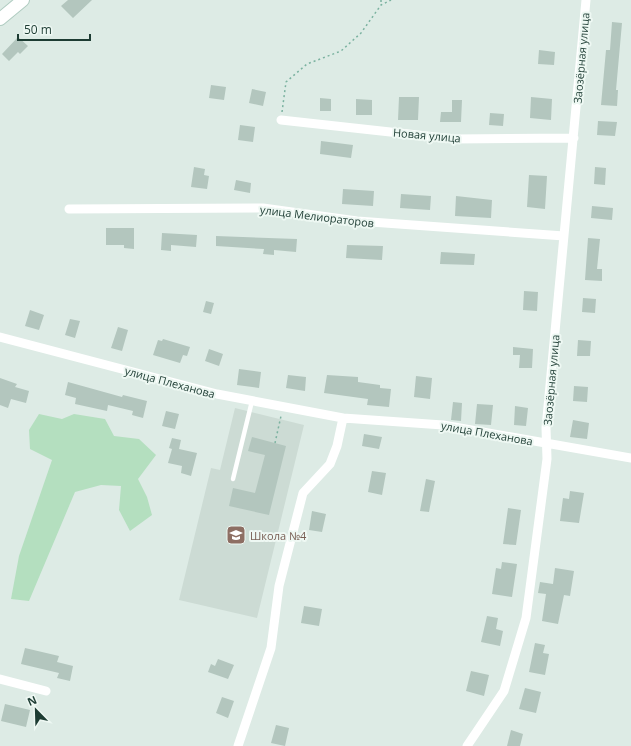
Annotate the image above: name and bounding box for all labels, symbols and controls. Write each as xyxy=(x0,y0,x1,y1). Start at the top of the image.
street label: Заозёрная улица xyxy=(570,12,592,104)
scale bar xyxy=(18,16,90,42)
text: 50 m xyxy=(24,21,52,38)
street label: Новая улица xyxy=(393,125,461,145)
street label: улица Мелиораторов xyxy=(259,202,375,230)
street label: Заозёрная улица xyxy=(540,334,562,426)
street label: улица Плеханова xyxy=(123,363,217,401)
street label: улица Плеханова xyxy=(440,418,534,448)
school or university icon: Школа №4 xyxy=(225,524,247,546)
place label: Школа №4 xyxy=(250,528,307,543)
north arrow xyxy=(16,690,56,730)
text: N xyxy=(25,692,39,709)

